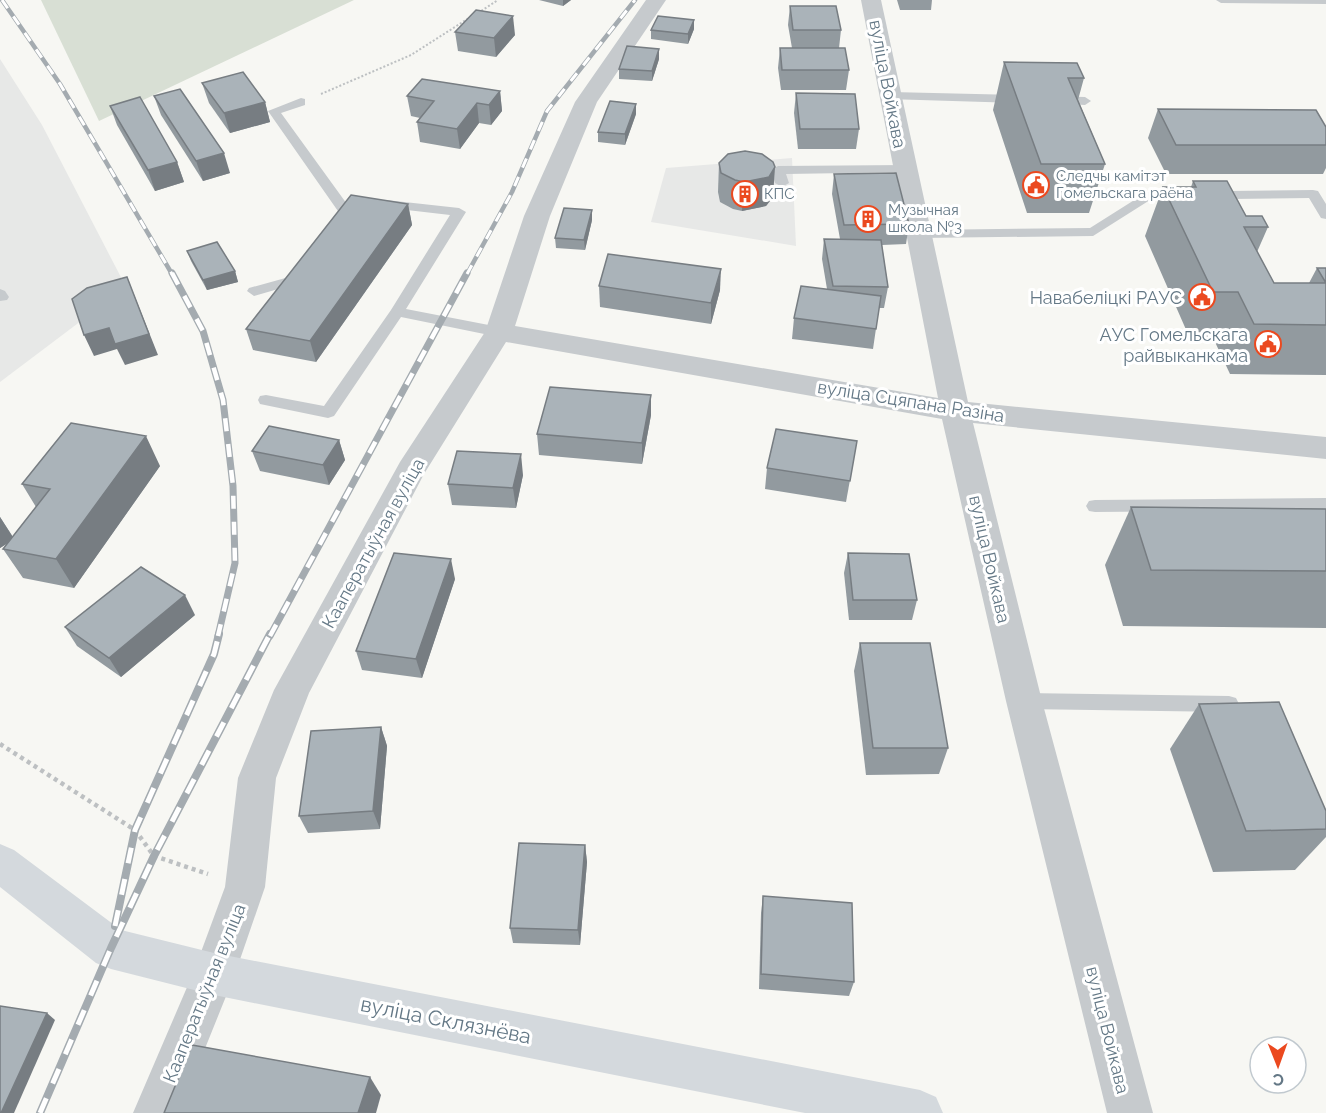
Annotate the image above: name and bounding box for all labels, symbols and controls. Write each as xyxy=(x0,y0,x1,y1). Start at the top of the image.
street label: вуліца Войкава xyxy=(865,18,911,150)
place label: Следчы камітэт Гомельскага раёна xyxy=(1056,167,1193,202)
public building icon: Следчы камітэт Гомельскага раёна xyxy=(1021,170,1051,200)
building icon: КПС xyxy=(730,179,760,209)
place label: КПС xyxy=(764,185,795,203)
place label: Музычная школа №3 xyxy=(888,201,962,236)
building icon: Музычная школа №3 xyxy=(853,204,883,234)
public building icon: Навабеліцкі РАУС xyxy=(1187,282,1217,312)
place label: Навабеліцкі РАУС xyxy=(1030,287,1182,308)
place label: АУС Гомельскага райвыканкама xyxy=(1099,324,1248,366)
public building icon: АУС Гомельскага райвыканкама xyxy=(1253,329,1283,359)
street label: вуліца Сцяпана Разіна xyxy=(816,376,1006,426)
street label: Кааператыўная вуліца xyxy=(317,454,429,632)
street label: вуліца Войкава xyxy=(965,493,1015,625)
street label: Кааператыўная вуліца xyxy=(158,900,250,1086)
street label: вуліца Войкава xyxy=(1082,964,1134,1096)
street label: вуліца Склязнёва xyxy=(359,991,533,1049)
north arrow xyxy=(1248,1035,1308,1095)
text: С xyxy=(1273,1070,1284,1089)

